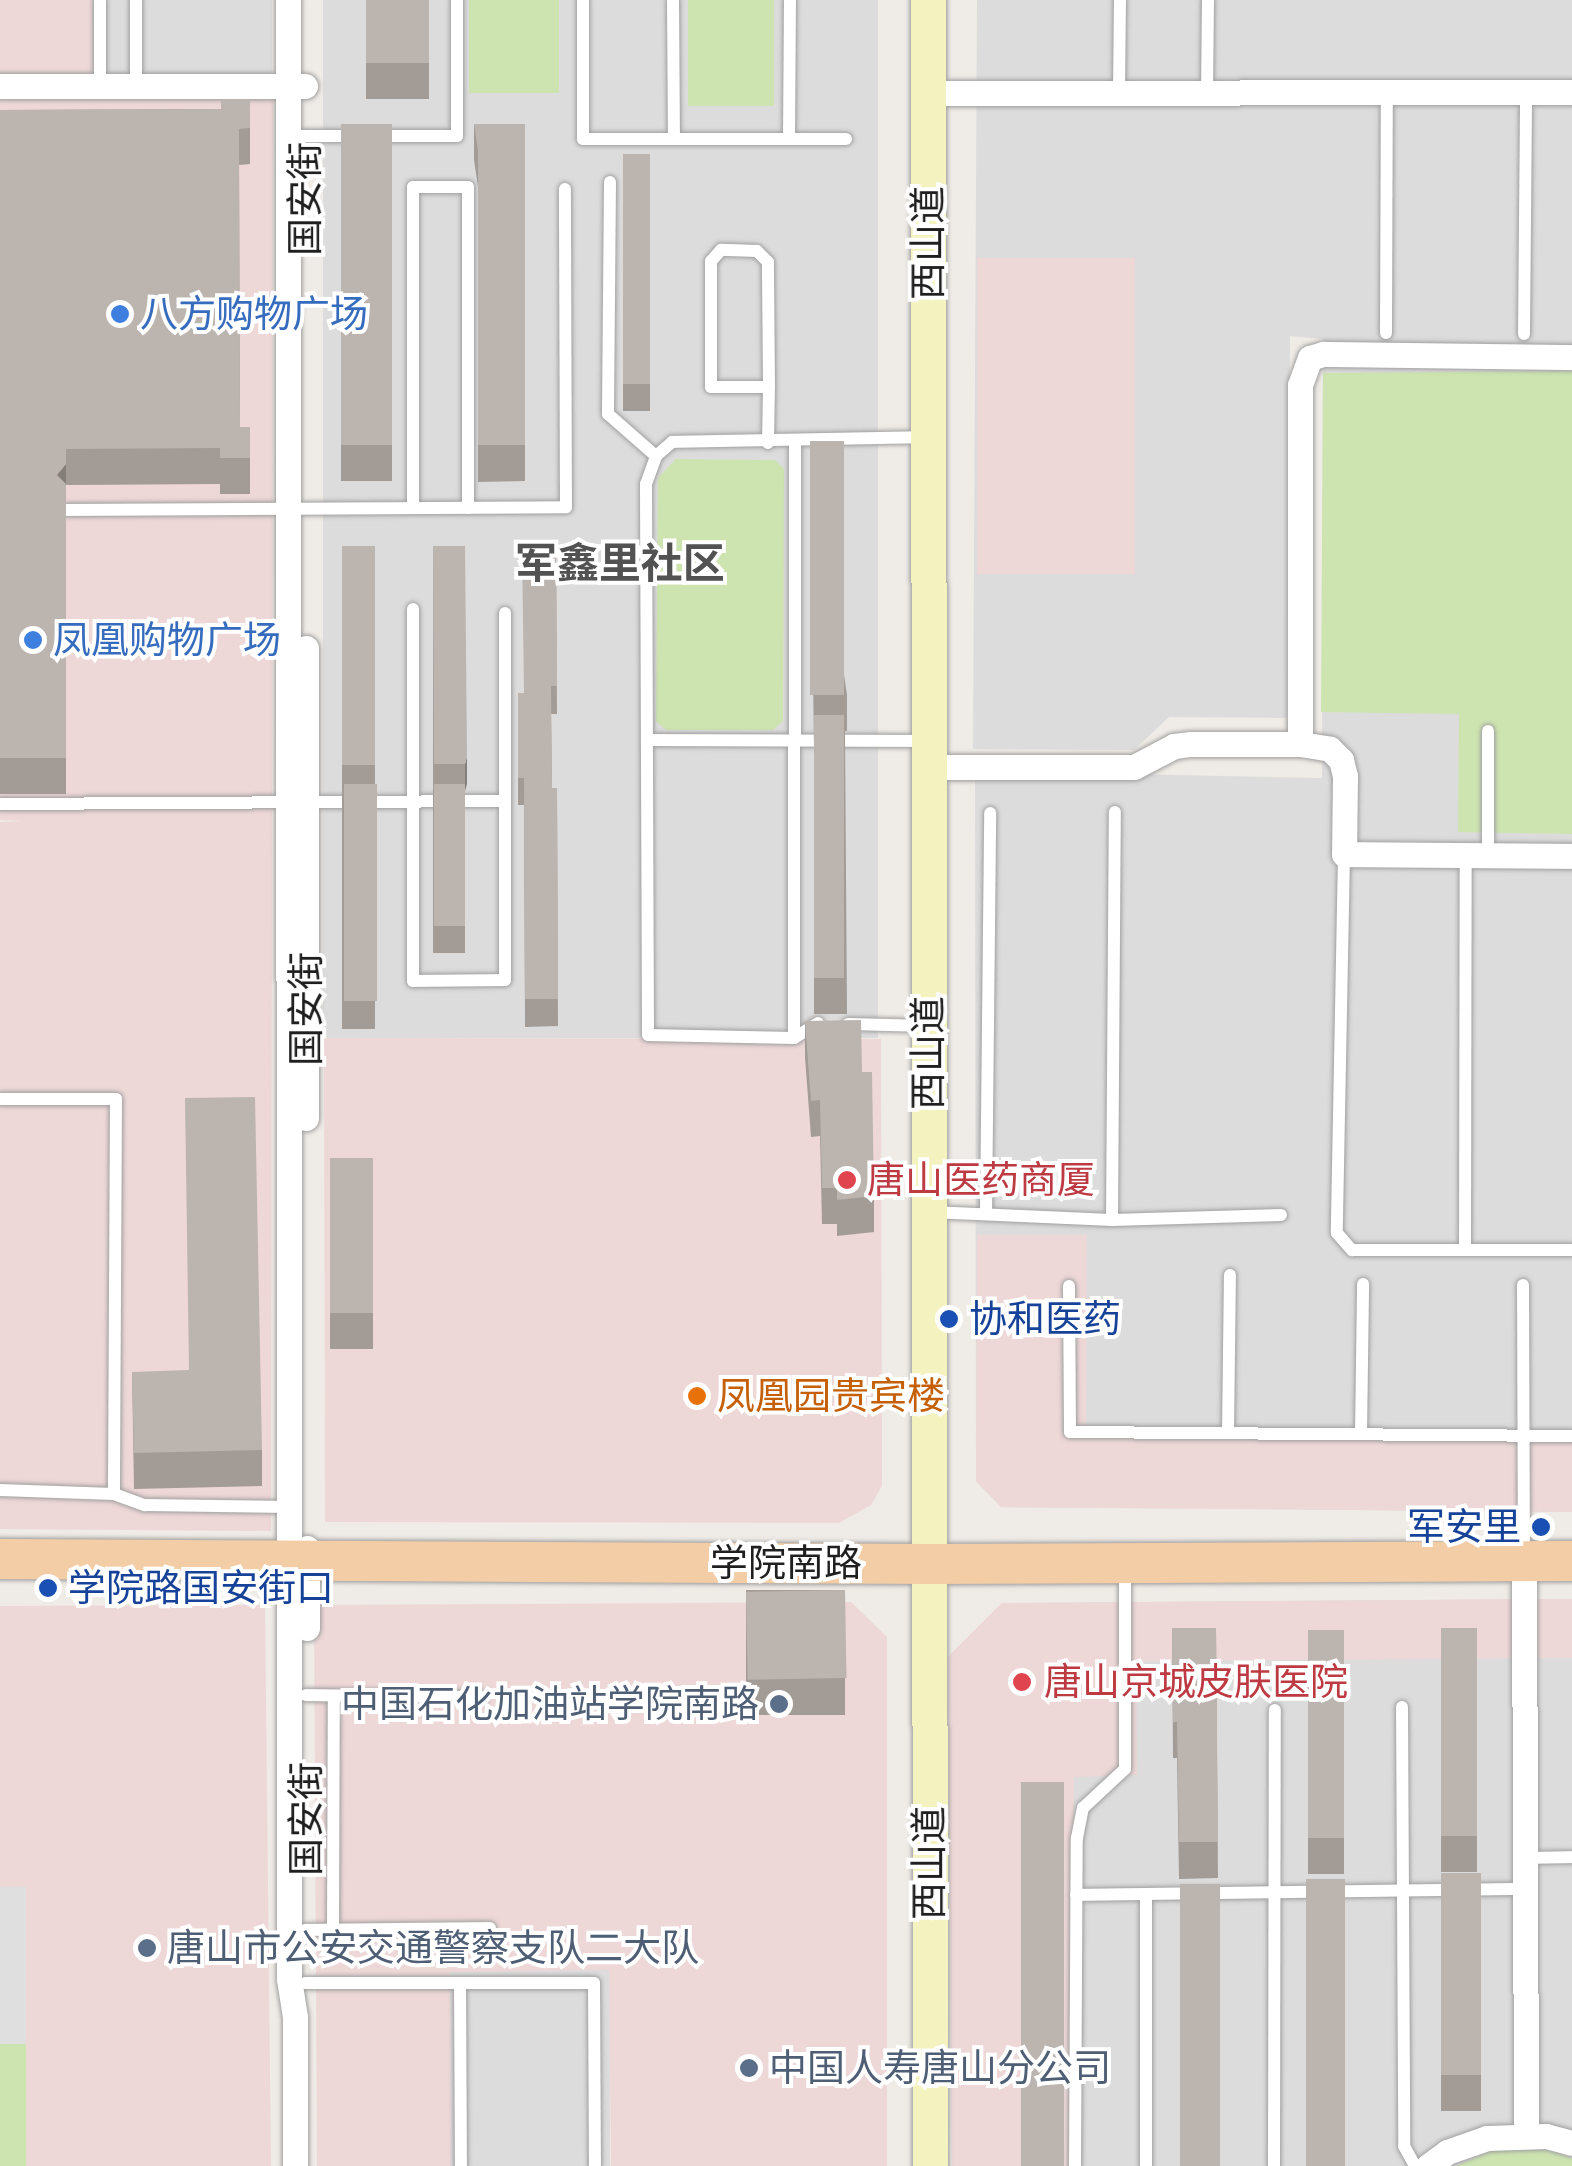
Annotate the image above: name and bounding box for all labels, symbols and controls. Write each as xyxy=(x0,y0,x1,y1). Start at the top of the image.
street label: 国安街 xyxy=(282,142,328,256)
street label: 西山道 xyxy=(905,186,951,300)
place label: 八方购物广场 xyxy=(140,291,368,337)
marker: 八方购物广场 xyxy=(109,303,131,325)
district label: 军鑫里社区 xyxy=(515,537,725,587)
place label: 凤凰购物广场 xyxy=(53,617,281,663)
marker: 凤凰购物广场 xyxy=(22,629,44,651)
street label: 国安街 xyxy=(283,952,329,1066)
street label: 西山道 xyxy=(905,996,951,1110)
place label: 唐山医药商厦 xyxy=(867,1157,1095,1203)
marker: 唐山医药商厦 xyxy=(836,1169,858,1191)
place label: 协和医药 xyxy=(969,1296,1121,1342)
marker: 协和医药 xyxy=(938,1308,960,1330)
place label: 凤凰园贵宾楼 xyxy=(717,1373,945,1419)
marker: 凤凰园贵宾楼 xyxy=(686,1385,708,1407)
place label: 军安里 xyxy=(1407,1504,1521,1550)
marker: 军安里 xyxy=(1530,1516,1552,1538)
street label: 学院南路 xyxy=(710,1540,862,1586)
place label: 学院路国安街口 xyxy=(68,1565,334,1611)
marker: 学院路国安街口 xyxy=(37,1577,59,1599)
place label: 唐山京城皮肤医院 xyxy=(1044,1659,1348,1705)
marker: 唐山京城皮肤医院 xyxy=(1009,1669,1035,1695)
place label: 中国石化加油站学院南路 xyxy=(341,1681,759,1727)
marker: 中国石化加油站学院南路 xyxy=(768,1693,790,1715)
street label: 国安街 xyxy=(283,1762,329,1876)
street label: 西山道 xyxy=(906,1806,952,1920)
place label: 唐山市公安交通警察支队二大队 xyxy=(167,1925,699,1971)
marker: 唐山市公安交通警察支队二大队 xyxy=(136,1937,158,1959)
place label: 中国人寿唐山分公司 xyxy=(769,2045,1111,2091)
marker: 中国人寿唐山分公司 xyxy=(738,2057,760,2079)

